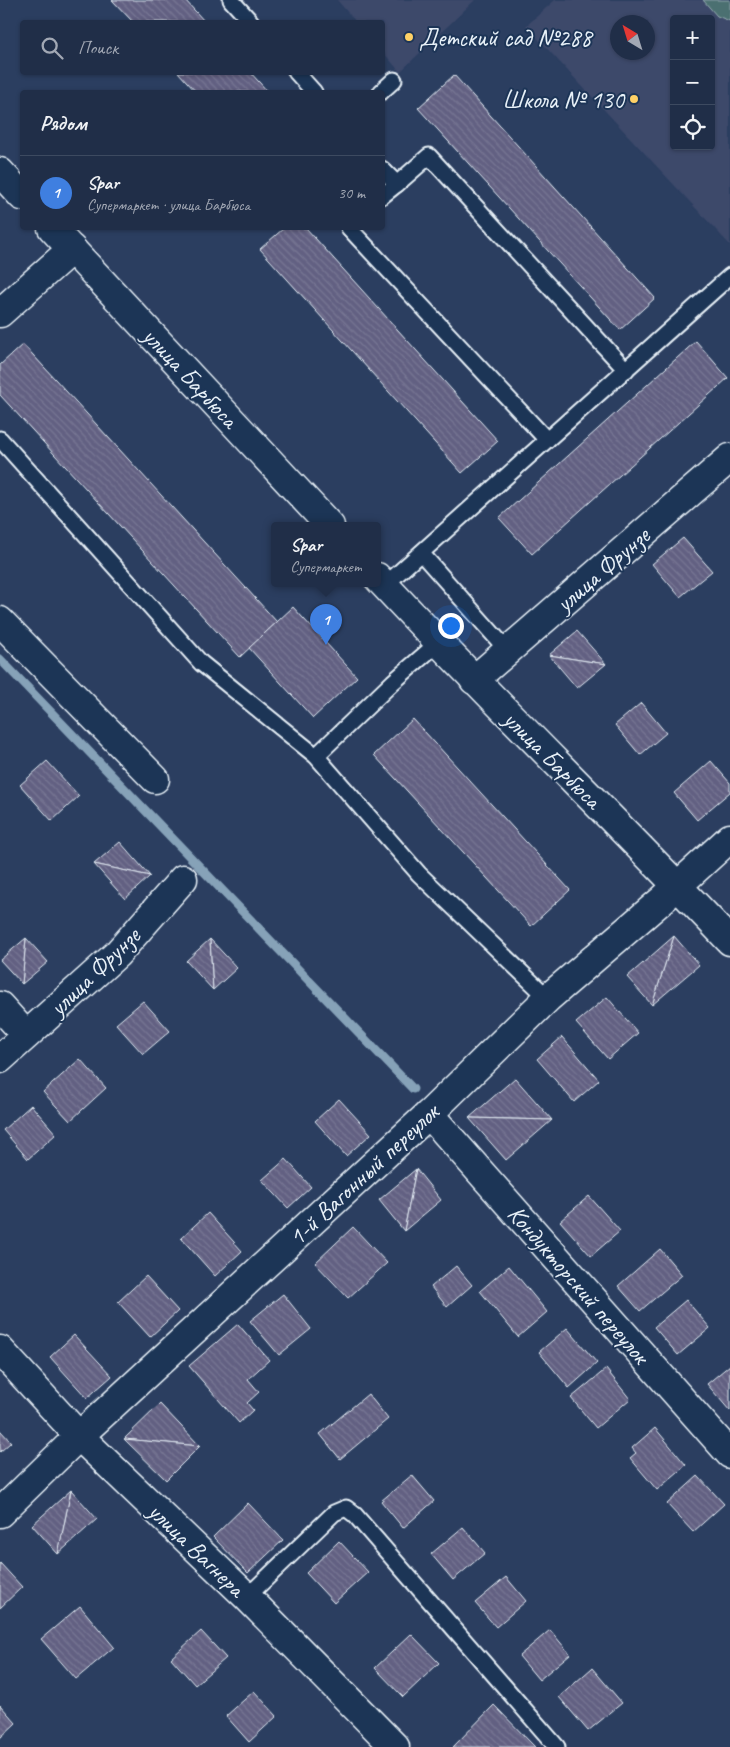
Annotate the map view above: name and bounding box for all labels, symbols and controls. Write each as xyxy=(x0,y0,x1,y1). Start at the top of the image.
north arrow xyxy=(610,15,655,60)
map controls xyxy=(670,15,715,150)
button: + xyxy=(670,15,715,60)
search box xyxy=(20,20,385,75)
place label: Детский сад №288 xyxy=(419,22,594,54)
marker: Детский сад №288 xyxy=(403,31,415,43)
icon: search xyxy=(38,34,66,62)
text: Поиск xyxy=(78,36,118,60)
button: − xyxy=(670,60,715,105)
place label: Школа № 130 xyxy=(502,84,626,116)
marker: Школа № 130 xyxy=(628,93,640,105)
button: locate xyxy=(670,105,715,150)
text: Рядом xyxy=(40,110,87,136)
text: Spar xyxy=(87,171,119,195)
text: 1 xyxy=(52,183,60,203)
text: 30 m xyxy=(338,183,365,203)
text: Супермаркет · улица Барбюса xyxy=(87,195,250,215)
street label: улица Барбюса xyxy=(134,319,247,437)
street label: улица Фрунзе xyxy=(547,519,658,621)
popup xyxy=(271,522,381,587)
text: Spar xyxy=(290,533,322,557)
text: Супермаркет xyxy=(290,557,362,577)
pin: 1 xyxy=(310,604,342,645)
your location xyxy=(438,613,464,639)
street label: улица Барбюса xyxy=(495,702,610,818)
street label: улица Фрунзе xyxy=(41,919,148,1024)
street label: 1-й Вагонный переулок xyxy=(282,1095,448,1253)
street label: Кондукторский переулок xyxy=(500,1198,658,1373)
street label: улица Вагнера xyxy=(140,1494,253,1606)

